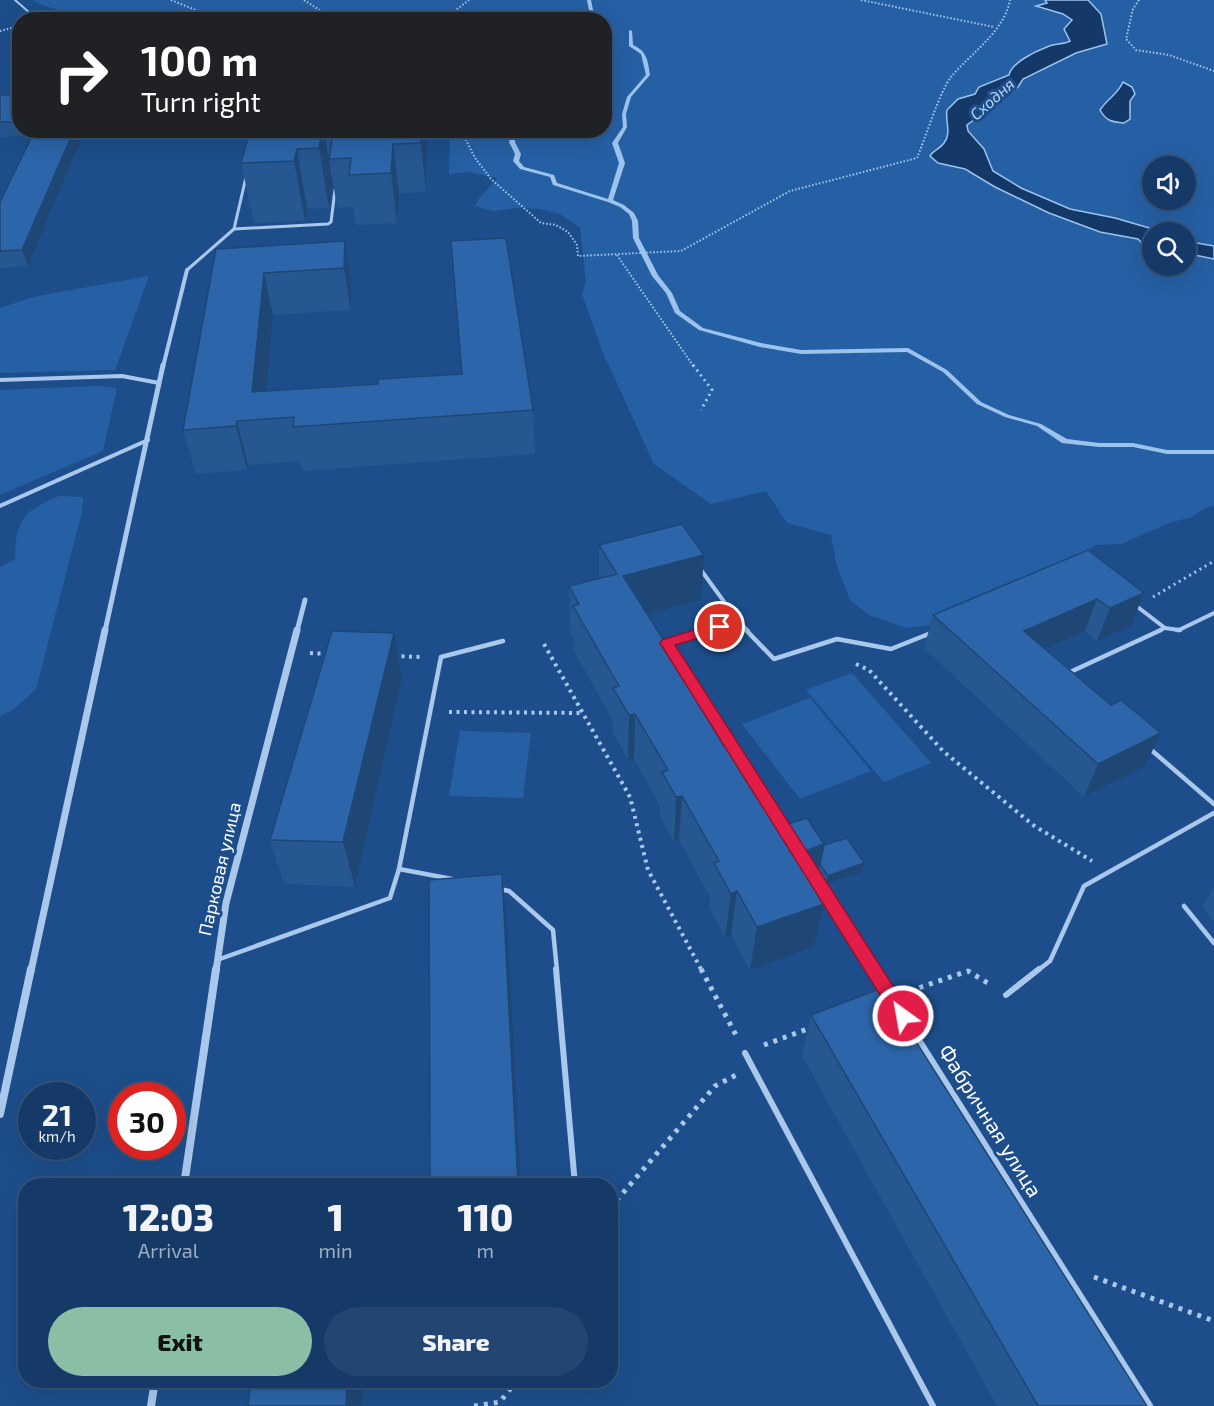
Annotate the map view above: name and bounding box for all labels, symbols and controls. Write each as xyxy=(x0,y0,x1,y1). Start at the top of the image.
text: 100 m xyxy=(141,34,258,84)
icon: right xyxy=(42,36,120,114)
water label: Сходня xyxy=(966,74,1018,124)
text: Turn right xyxy=(141,85,261,117)
map controls xyxy=(1142,156,1196,276)
button: sound xyxy=(1142,156,1196,210)
button: search xyxy=(1142,222,1196,276)
pin xyxy=(694,601,745,652)
icon: arrive xyxy=(703,610,736,643)
street label: Парковая улица xyxy=(193,800,245,938)
position arrow xyxy=(871,984,935,1048)
street label: Фабричная улица xyxy=(933,1039,1048,1202)
speed limit sign: 30 xyxy=(108,1082,186,1160)
text: 21 xyxy=(42,1096,72,1132)
text: km/h xyxy=(38,1127,76,1145)
text: 12:03 xyxy=(123,1195,214,1238)
text: 1 xyxy=(328,1195,344,1238)
text: 110 xyxy=(457,1195,513,1238)
text: Arrival xyxy=(138,1238,199,1262)
text: min xyxy=(319,1238,353,1262)
text: m xyxy=(477,1238,494,1262)
button: Exit xyxy=(48,1307,312,1376)
button: Share xyxy=(324,1307,588,1376)

